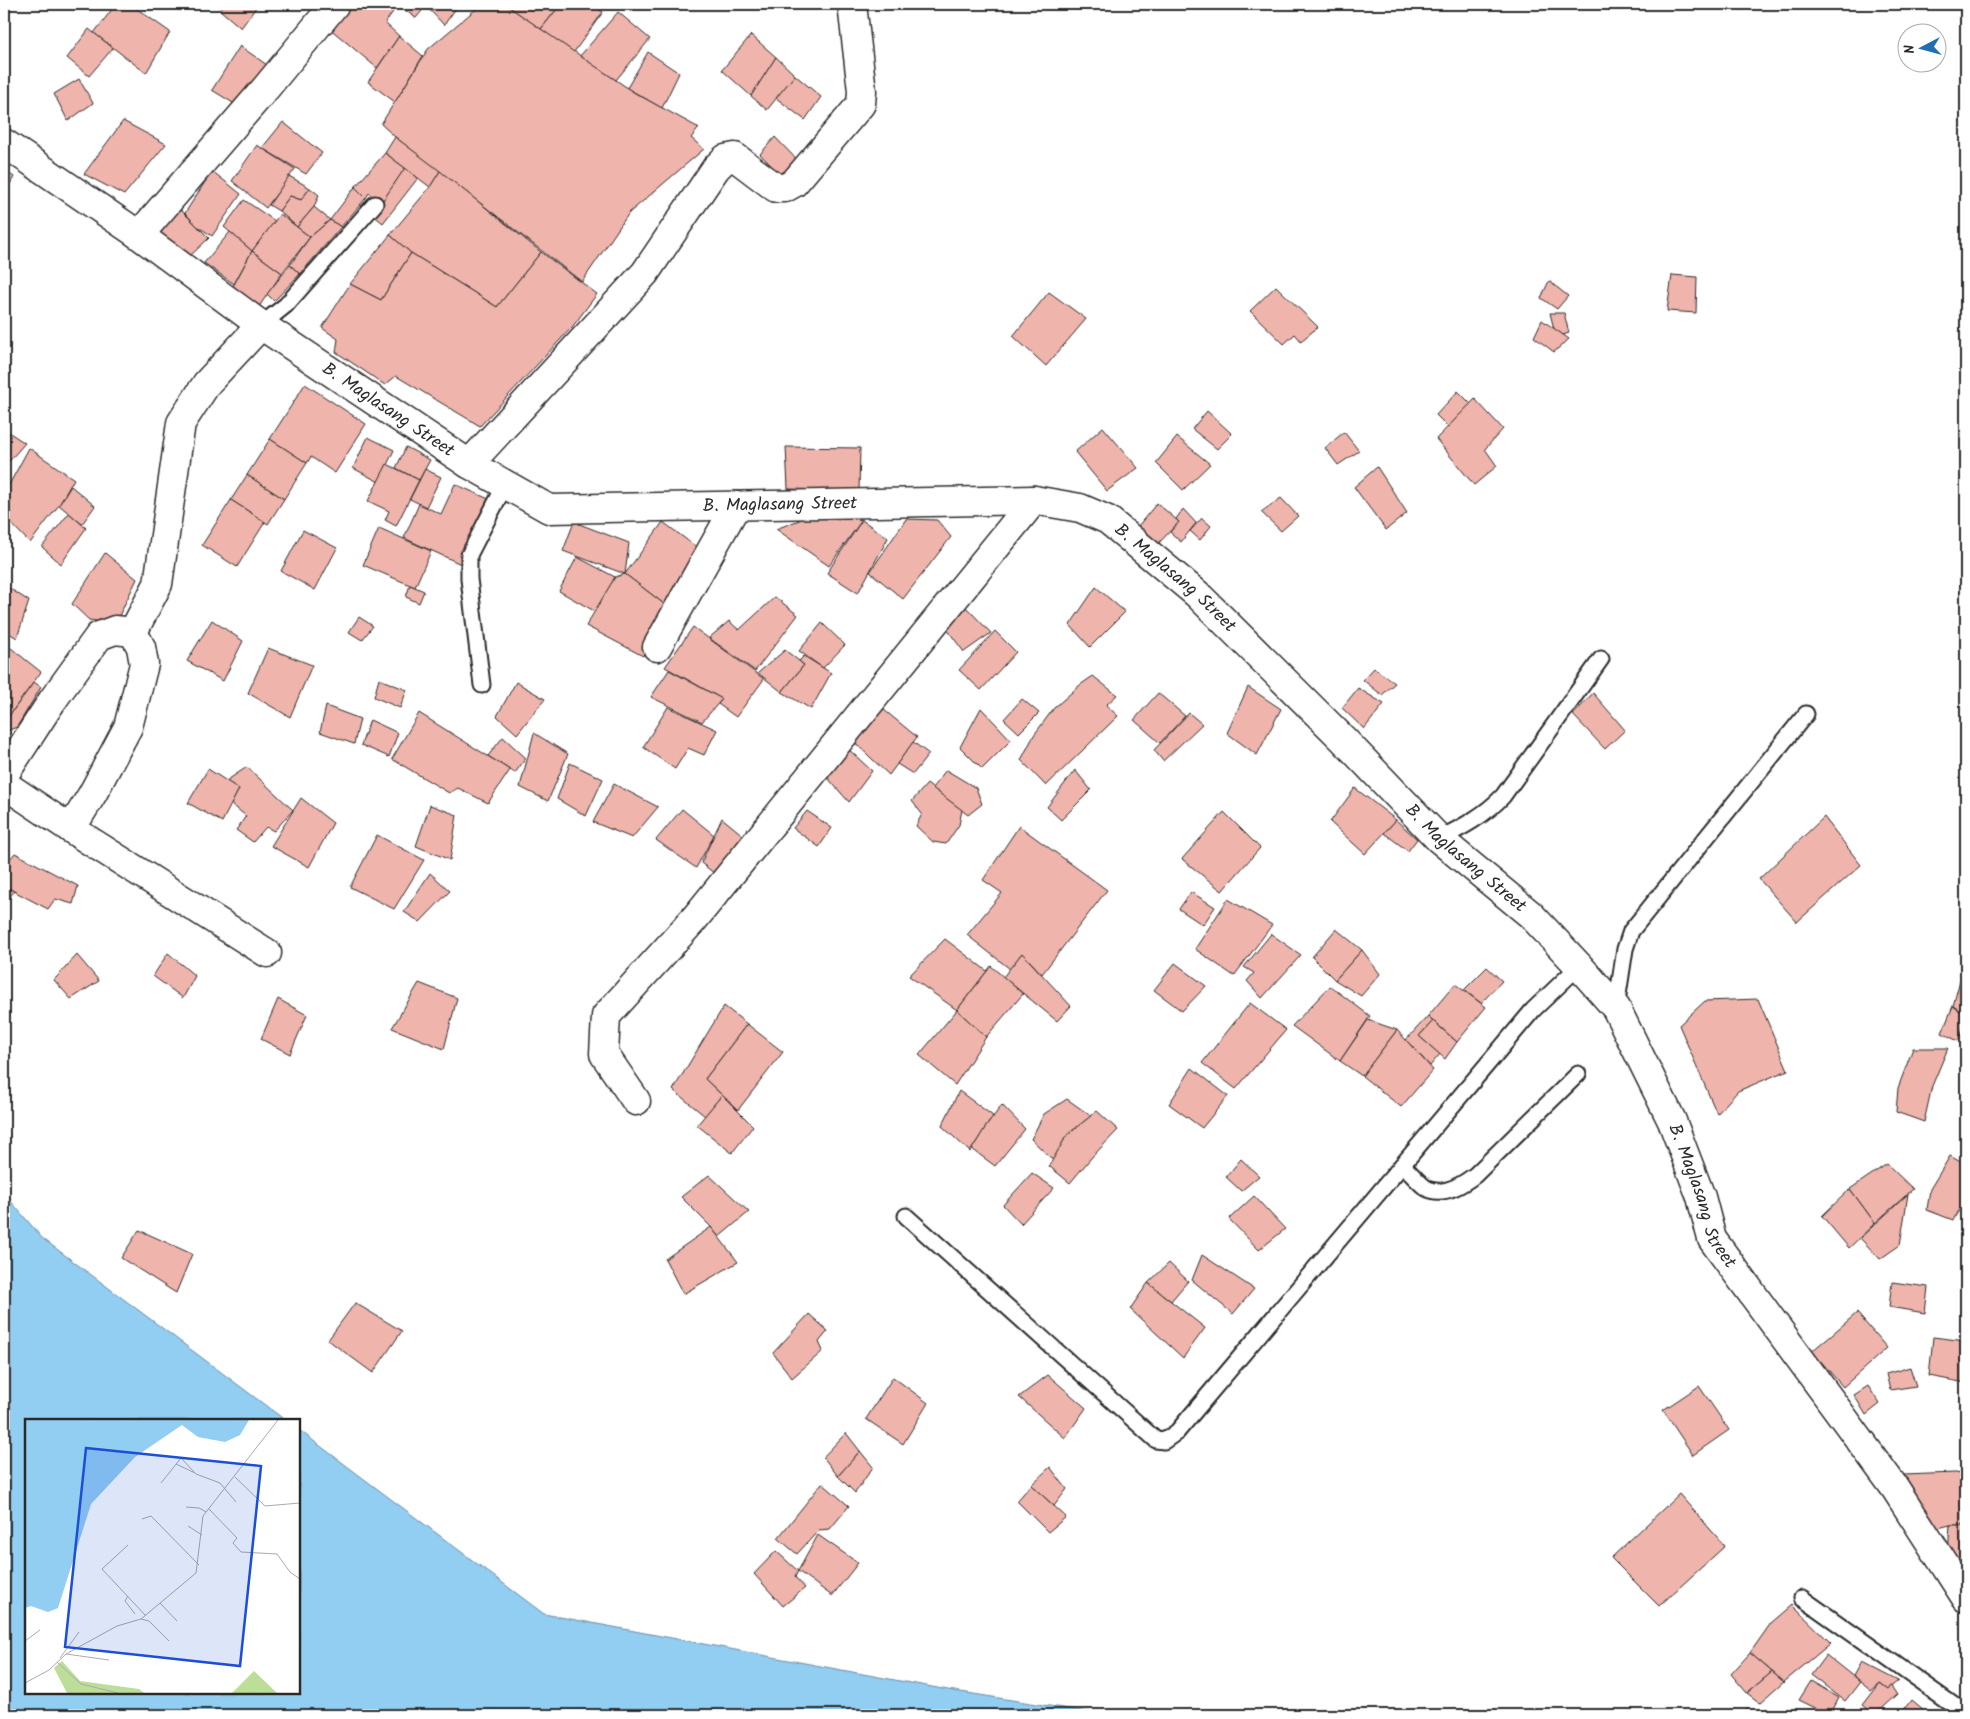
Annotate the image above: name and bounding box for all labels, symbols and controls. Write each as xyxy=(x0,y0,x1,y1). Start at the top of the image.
north arrow xyxy=(1898,22,1948,72)
text: N xyxy=(1899,44,1921,55)
street label: B. Maglasang Street xyxy=(316,355,461,466)
street label: B. Maglasang Street xyxy=(703,489,858,521)
street label: B. Maglasang Street xyxy=(1108,516,1244,640)
street label: B. Maglasang Street xyxy=(1398,797,1534,921)
street label: B. Maglasang Street xyxy=(1660,1120,1744,1276)
inset map xyxy=(25,1419,300,1694)

